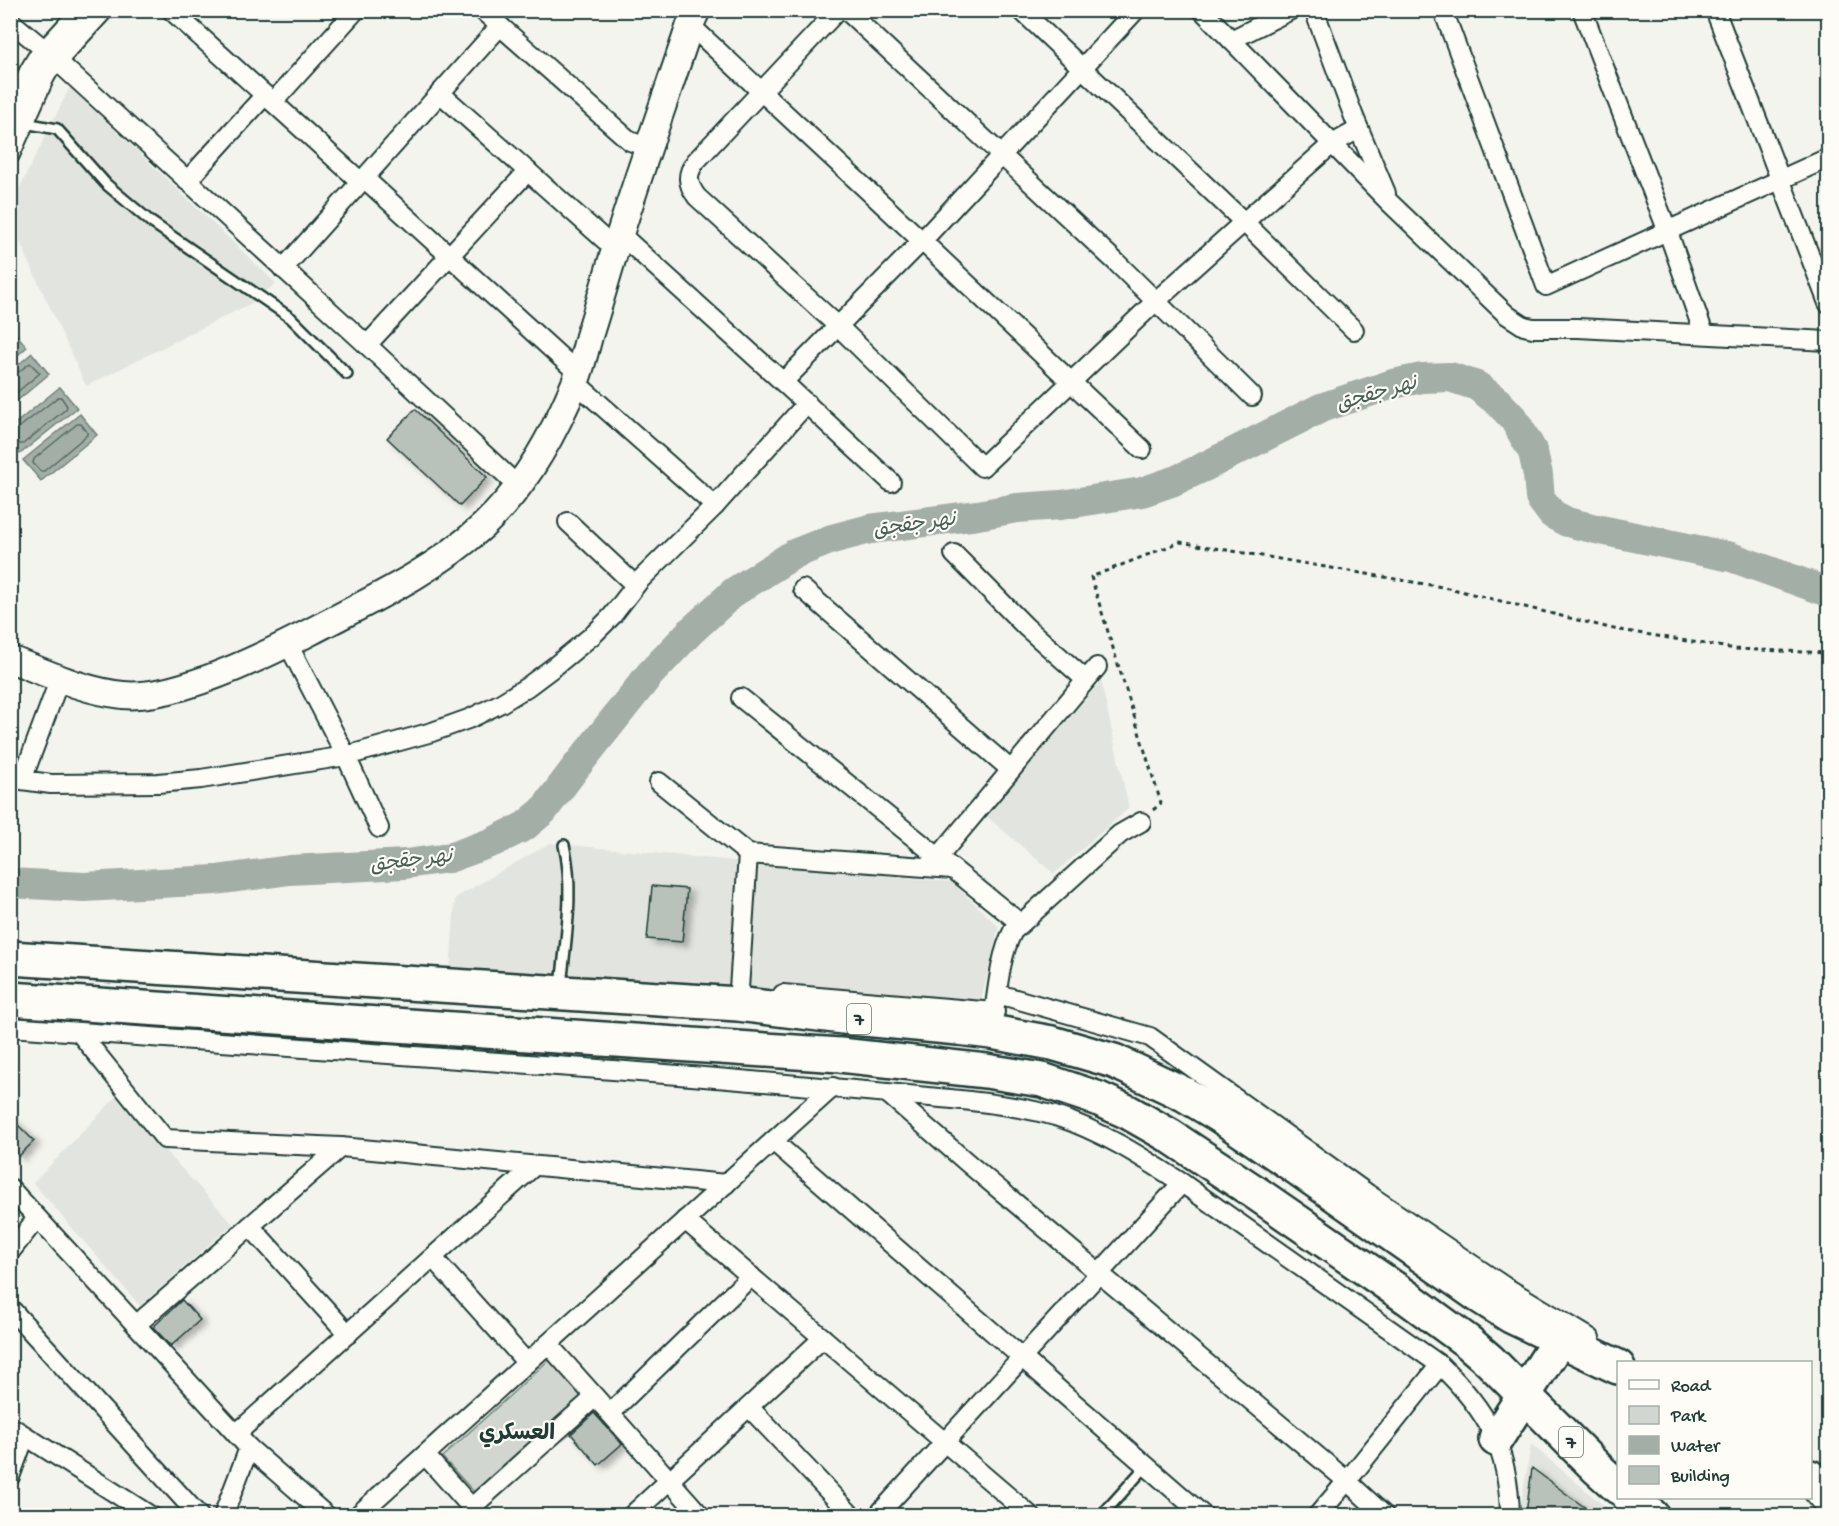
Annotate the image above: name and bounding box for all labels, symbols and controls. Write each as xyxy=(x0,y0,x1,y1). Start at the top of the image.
water label: نهر جقجق xyxy=(1334,371,1422,419)
water label: نهر جقجق xyxy=(872,508,959,545)
water label: نهر جقجق xyxy=(369,845,456,880)
road number: 7 xyxy=(847,1004,871,1034)
legend xyxy=(1617,1361,1812,1499)
text: Road xyxy=(1671,1377,1712,1398)
text: Park xyxy=(1670,1407,1707,1428)
district label: العسكري xyxy=(479,1422,555,1448)
road number: 7 xyxy=(1559,1427,1583,1457)
text: Water xyxy=(1671,1437,1721,1458)
text: Building xyxy=(1670,1467,1730,1488)

